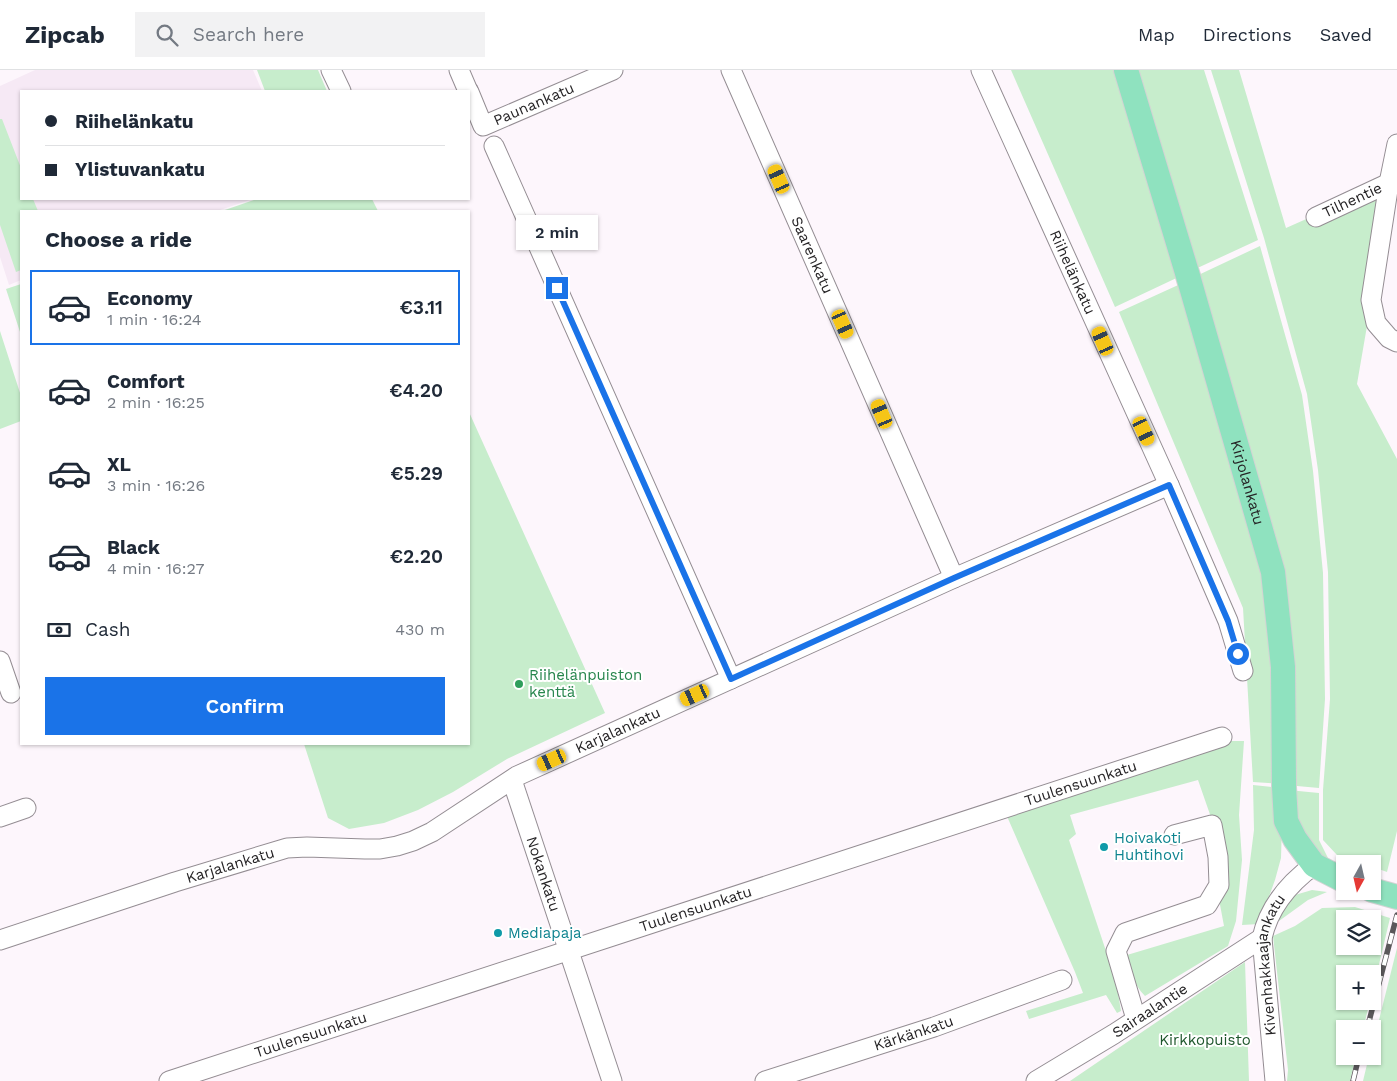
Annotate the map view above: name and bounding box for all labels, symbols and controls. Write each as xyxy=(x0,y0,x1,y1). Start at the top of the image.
search box xyxy=(135,12,485,57)
text: Zipcab xyxy=(25,21,105,49)
icon: search xyxy=(153,21,181,49)
text: Search here xyxy=(193,23,304,46)
text: Map xyxy=(1138,24,1175,45)
text: Directions xyxy=(1203,24,1292,45)
text: Saved xyxy=(1320,24,1372,45)
street label: Paunankatu xyxy=(491,79,577,129)
text: Riihelänkatu xyxy=(75,110,193,133)
text: Ylistuvankatu xyxy=(75,158,205,181)
car xyxy=(766,162,791,196)
street label: Tilhentie xyxy=(1320,179,1385,222)
street label: Saarenkatu xyxy=(787,214,837,296)
callout: 2 min xyxy=(516,216,598,250)
text: 2 min xyxy=(535,223,579,242)
text: Choose a ride xyxy=(45,227,192,252)
street label: Riihelänkatu xyxy=(1046,227,1099,317)
route end xyxy=(546,277,568,299)
icon: car xyxy=(47,285,92,330)
text: Economy xyxy=(107,287,192,310)
text: €3.11 xyxy=(399,296,443,319)
car xyxy=(830,307,855,341)
text: 1 min · 16:24 xyxy=(107,310,202,329)
car xyxy=(1090,324,1115,358)
icon: car xyxy=(47,368,92,413)
text: Comfort xyxy=(107,370,185,393)
text: €4.20 xyxy=(389,379,443,402)
text: 2 min · 16:25 xyxy=(107,393,205,412)
car xyxy=(869,397,894,431)
car xyxy=(1130,414,1157,448)
street label: Kirjolankatu xyxy=(1227,438,1268,527)
icon: car xyxy=(47,451,92,496)
text: XL xyxy=(107,453,131,476)
text: €5.29 xyxy=(390,462,443,485)
text: 3 min · 16:26 xyxy=(107,476,205,495)
icon: car xyxy=(47,534,92,579)
text: Black xyxy=(107,536,160,559)
text: €2.20 xyxy=(390,545,443,568)
text: 4 min · 16:27 xyxy=(107,559,205,578)
icon: cash xyxy=(45,616,73,644)
text: Cash xyxy=(85,618,131,641)
text: 430 m xyxy=(395,620,445,639)
route start xyxy=(1227,643,1249,665)
place label: Riihelänpuiston kenttä xyxy=(529,666,642,701)
button: Confirm xyxy=(45,677,445,735)
marker: Riihelänpuiston kenttä xyxy=(513,678,525,690)
car xyxy=(678,682,711,708)
street label: Karjalankatu xyxy=(573,703,663,757)
car xyxy=(535,747,568,773)
street label: Tuulensuunkatu xyxy=(1022,756,1139,810)
place label: Hoivakoti Huhtihovi xyxy=(1114,829,1184,864)
street label: Nokankatu xyxy=(522,834,564,914)
marker: Hoivakoti Huhtihovi xyxy=(1098,841,1110,853)
street label: Karjalankatu xyxy=(184,843,276,887)
north arrow xyxy=(1336,855,1381,900)
map controls xyxy=(1336,855,1381,1065)
street label: Tuulensuunkatu xyxy=(637,882,754,936)
street label: Kivenhakkaajankatu xyxy=(1253,891,1289,1037)
button: layers xyxy=(1336,910,1381,955)
place label: Mediapaja xyxy=(508,924,582,942)
marker: Mediapaja xyxy=(492,927,504,939)
button: + xyxy=(1336,965,1381,1010)
street label: Sairaalantie xyxy=(1109,980,1191,1042)
street label: Tuulensuunkatu xyxy=(252,1008,369,1061)
street label: Kärkänkatu xyxy=(872,1012,956,1055)
button: − xyxy=(1336,1020,1381,1065)
park label: Kirkkopuisto xyxy=(1159,1031,1251,1049)

